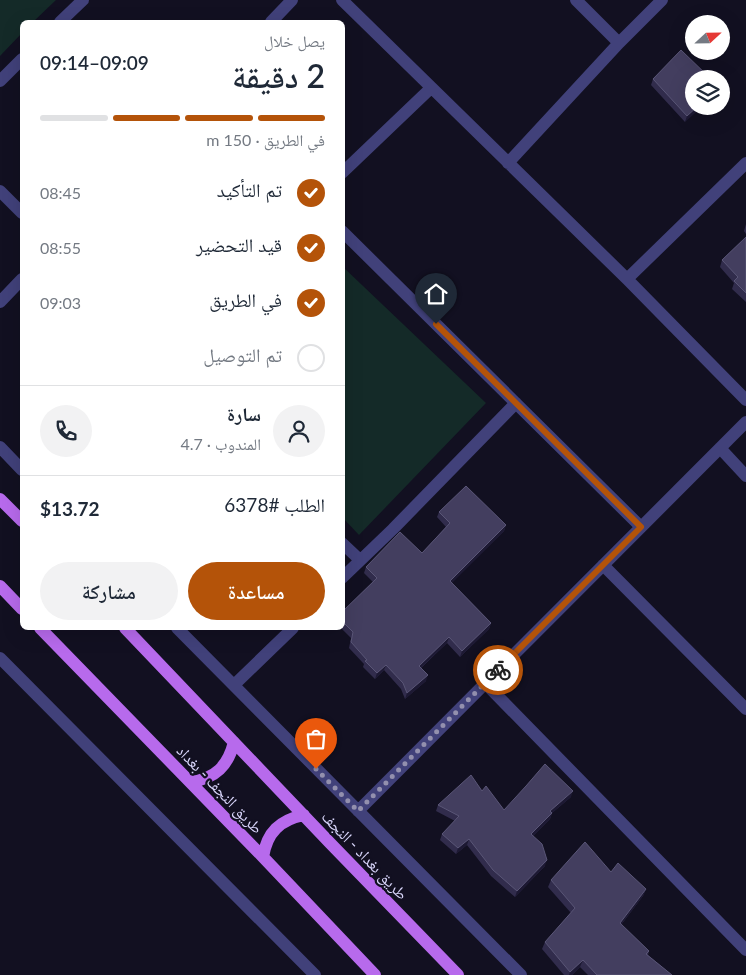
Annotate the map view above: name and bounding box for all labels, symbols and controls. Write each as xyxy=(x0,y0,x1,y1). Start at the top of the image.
north arrow xyxy=(685,15,730,60)
map controls xyxy=(685,15,730,115)
text: يصل خلال xyxy=(264,31,325,50)
text: 09:09–09:14 xyxy=(40,51,149,74)
text: 2 دقيقة xyxy=(232,56,325,95)
button: layers xyxy=(685,70,730,115)
text: في الطريق · 150 m xyxy=(206,130,325,149)
text: تم التأكيد xyxy=(217,178,282,201)
icon: check xyxy=(297,179,325,207)
text: 08:45 xyxy=(40,183,81,202)
text: قيد التحضير xyxy=(196,233,282,256)
icon: check xyxy=(297,234,325,262)
text: 08:55 xyxy=(40,238,81,257)
pin xyxy=(415,273,457,324)
icon: home xyxy=(422,280,450,308)
text: في الطريق xyxy=(209,288,282,311)
icon: check xyxy=(297,289,325,317)
text: 09:03 xyxy=(40,293,81,312)
text: تم التوصيل xyxy=(203,343,282,366)
text: سارة xyxy=(227,402,261,425)
button: phone xyxy=(40,405,92,457)
button: person xyxy=(273,405,325,457)
text: المندوب · 4.7 xyxy=(180,434,261,453)
text: الطلب #6378 xyxy=(224,493,325,516)
text: $13.72 xyxy=(40,497,100,520)
button: مشاركة xyxy=(40,562,178,620)
button: مساعدة xyxy=(188,562,325,620)
courier xyxy=(473,645,523,695)
icon: bike xyxy=(484,656,512,684)
pin xyxy=(295,718,337,769)
icon: bag xyxy=(302,725,330,753)
street label: طريق النجف - بغداد xyxy=(172,740,267,838)
street label: طريق بغداد - النجف xyxy=(317,806,412,904)

